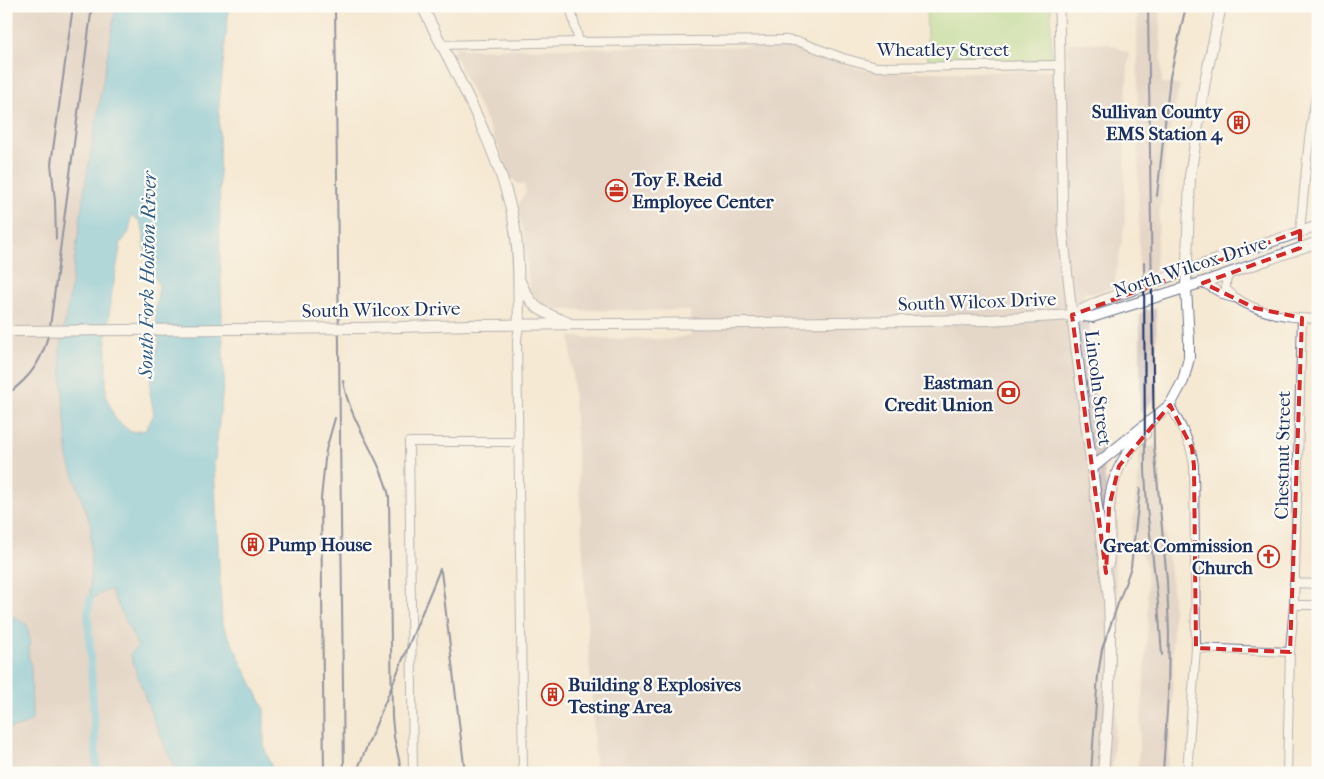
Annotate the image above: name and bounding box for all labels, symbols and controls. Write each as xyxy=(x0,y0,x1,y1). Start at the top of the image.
street label: Wheatley Street xyxy=(876,39,1010,61)
place label: Sullivan County EMS Station 4 xyxy=(1092,101,1223,145)
building icon: Sullivan County EMS Station 4 xyxy=(1226,110,1250,134)
water label: South Fork Holston River xyxy=(134,169,161,380)
place label: Toy F. Reid Employee Center xyxy=(631,169,775,213)
office icon: Toy F. Reid Employee Center xyxy=(604,178,628,202)
street label: North Wilcox Drive xyxy=(1111,232,1270,302)
street label: South Wilcox Drive xyxy=(897,288,1057,316)
street label: South Wilcox Drive xyxy=(301,298,461,322)
street label: Lincoln Street xyxy=(1080,329,1116,447)
place label: Eastman Credit Union xyxy=(884,372,994,416)
bank icon: Eastman Credit Union xyxy=(997,381,1021,405)
street label: Chestnut Street xyxy=(1271,390,1295,520)
building icon: Pump House xyxy=(240,532,264,556)
place label: Pump House xyxy=(268,534,372,556)
place label: Great Commission Church xyxy=(1103,535,1254,579)
church icon: Great Commission Church xyxy=(1257,544,1281,568)
place label: Building 8 Explosives Testing Area xyxy=(567,674,741,718)
building icon: Building 8 Explosives Testing Area xyxy=(540,683,564,707)

